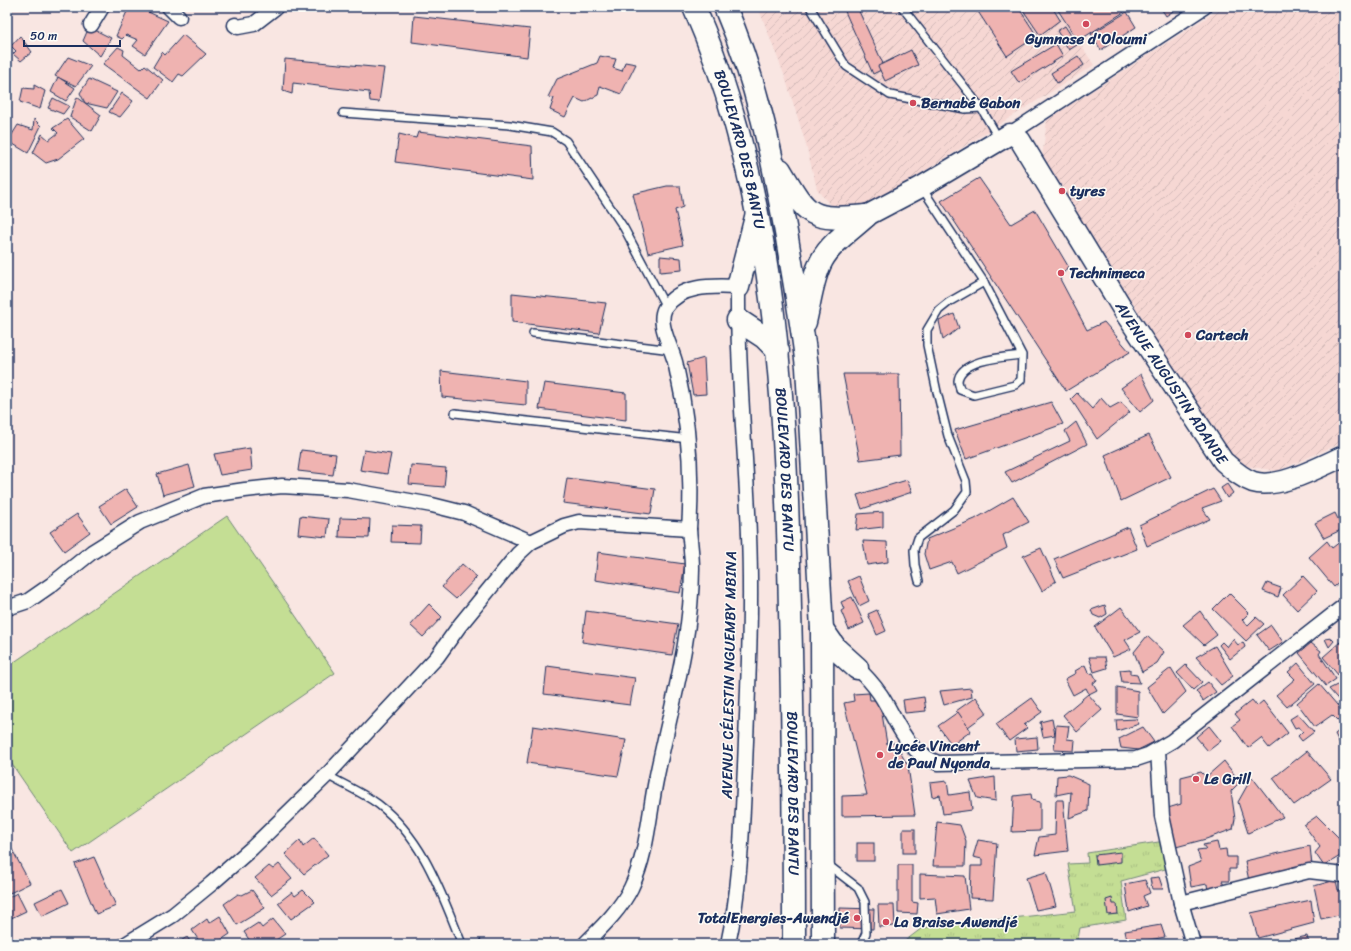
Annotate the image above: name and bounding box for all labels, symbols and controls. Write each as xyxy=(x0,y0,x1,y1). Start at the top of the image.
marker: Gymnase d'Oloumi xyxy=(1081,19,1091,29)
scale bar xyxy=(24,22,120,48)
text: 50 m xyxy=(30,25,57,47)
place label: Gymnase d'Oloumi xyxy=(1024,26,1148,52)
street label: BOULEVARD DES BANTU xyxy=(707,66,773,232)
place label: Bernabé Gabon xyxy=(921,90,1021,116)
marker: Bernabé Gabon xyxy=(908,98,918,108)
place label: tyres xyxy=(1070,178,1106,204)
marker: tyres xyxy=(1057,186,1067,196)
place label: Technimeca xyxy=(1069,260,1146,286)
marker: Technimeca xyxy=(1056,268,1066,278)
street label: AVENUE AUGUSTIN ADANDE xyxy=(1108,296,1236,471)
place label: Cartech xyxy=(1195,322,1249,348)
marker: Cartech xyxy=(1183,330,1193,340)
street label: BOULEVARD DES BANTU xyxy=(767,387,802,553)
street label: AVENUE CÉLESTIN NGUEMBY MBINA xyxy=(714,551,744,800)
street label: BOULEVARD DES BANTU xyxy=(779,711,807,876)
place label: Lycée Vincent de Paul Nyonda xyxy=(888,733,990,776)
marker: Lycée Vincent de Paul Nyonda xyxy=(875,750,885,760)
place label: Le Grill xyxy=(1204,766,1251,792)
marker: Le Grill xyxy=(1191,774,1201,784)
place label: TotalEnergies-Awendjé xyxy=(698,905,849,931)
place label: La Braise-Awendjé xyxy=(894,909,1018,935)
marker: TotalEnergies-Awendjé xyxy=(852,913,862,923)
marker: La Braise-Awendjé xyxy=(881,917,891,927)

